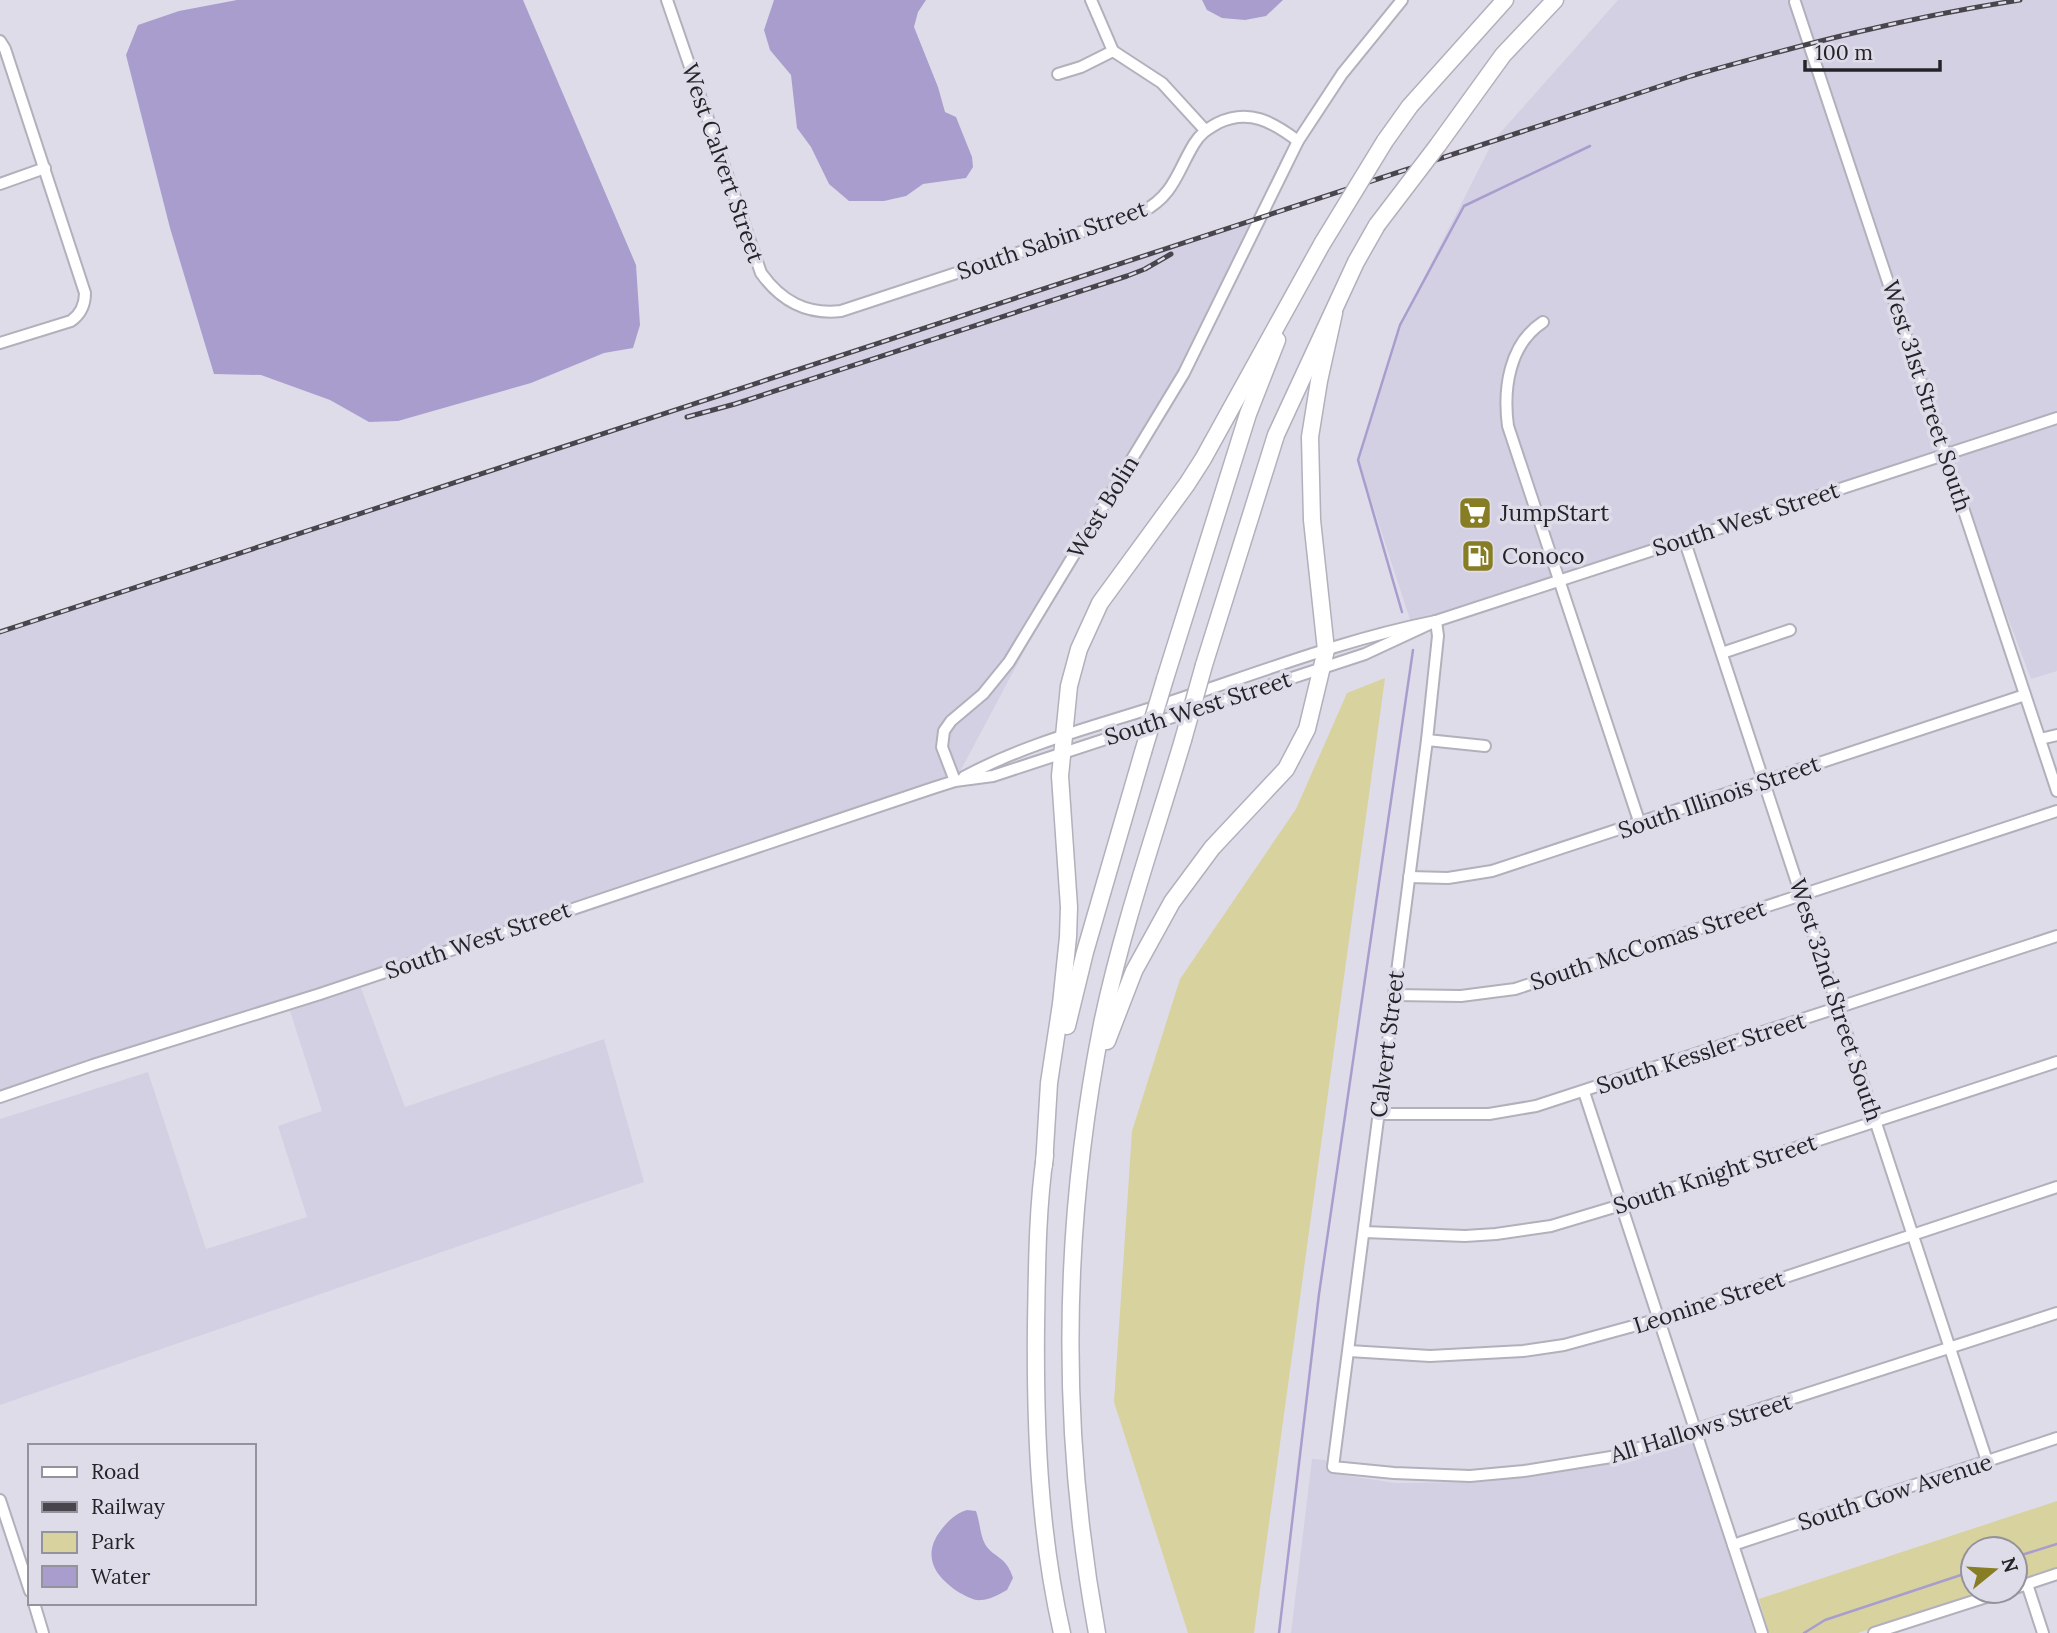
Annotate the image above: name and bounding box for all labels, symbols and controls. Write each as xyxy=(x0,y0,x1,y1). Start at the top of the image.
scale bar xyxy=(1805,28,1940,72)
text: 100 m xyxy=(1815,39,1873,66)
street label: West Calvert Street xyxy=(676,60,771,266)
street label: South Sabin Street xyxy=(953,193,1151,286)
street label: West 31st Street South xyxy=(1876,277,1979,515)
street label: West Bolin xyxy=(1061,450,1145,563)
street label: South West Street xyxy=(1649,475,1843,562)
supermarket icon: JumpStart xyxy=(1456,494,1494,532)
place label: JumpStart xyxy=(1499,498,1609,527)
fuel station icon: Conoco xyxy=(1459,537,1497,575)
place label: Conoco xyxy=(1502,541,1585,570)
street label: South West Street xyxy=(1101,664,1295,751)
street label: South Illinois Street xyxy=(1614,748,1824,845)
street label: West 32nd Street South xyxy=(1784,875,1889,1125)
street label: South McComas Street xyxy=(1526,893,1769,996)
street label: South West Street xyxy=(381,894,574,985)
street label: Calvert Street xyxy=(1363,968,1410,1119)
street label: South Kessler Street xyxy=(1593,1005,1809,1100)
street label: South Knight Street xyxy=(1610,1127,1820,1220)
street label: Leonine Street xyxy=(1630,1263,1788,1340)
street label: All Hallows Street xyxy=(1605,1386,1795,1469)
legend xyxy=(28,1444,256,1605)
street label: South Gow Avenue xyxy=(1794,1446,1995,1537)
text: Road xyxy=(91,1458,140,1485)
text: Railway xyxy=(91,1493,165,1520)
text: Park xyxy=(91,1528,135,1555)
north arrow xyxy=(1959,1535,2029,1605)
text: N xyxy=(1996,1554,2024,1576)
text: Water xyxy=(91,1563,150,1590)

